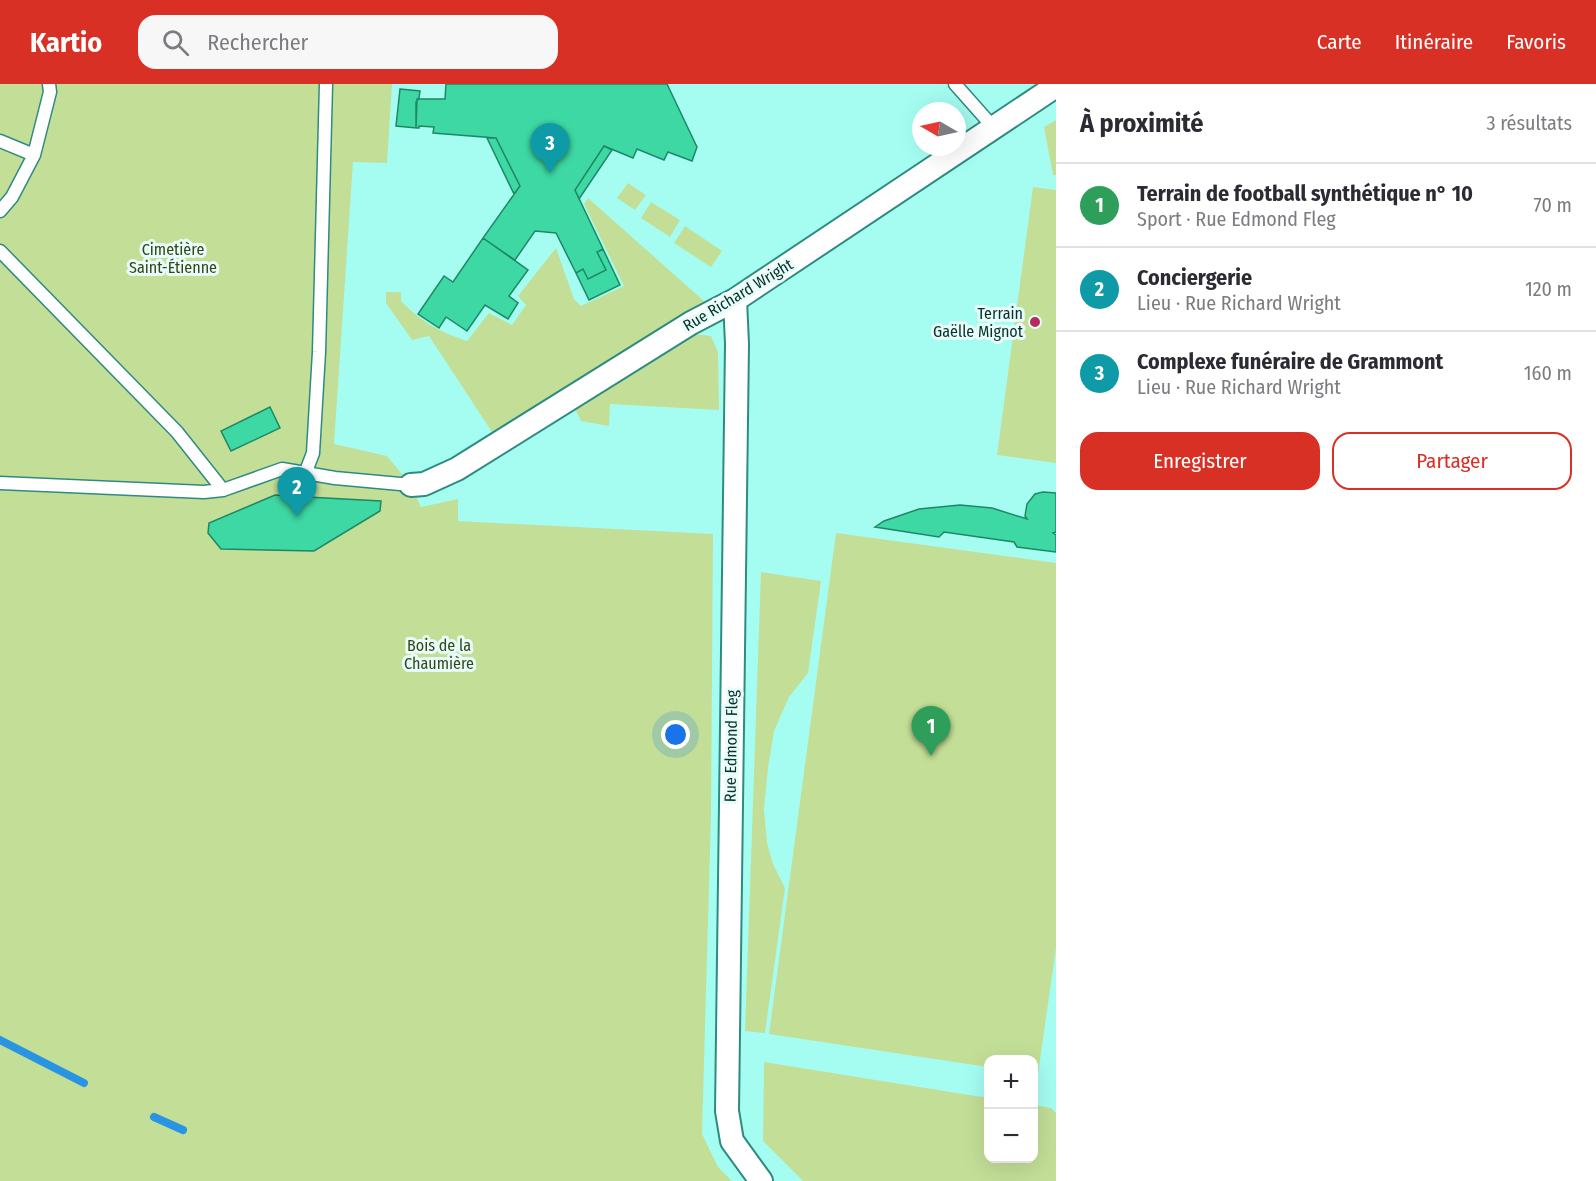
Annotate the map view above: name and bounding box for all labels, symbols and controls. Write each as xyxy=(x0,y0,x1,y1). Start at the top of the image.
search box xyxy=(138,15,558,69)
text: Kartio xyxy=(30,26,102,59)
icon: search xyxy=(159,26,192,59)
text: Rechercher xyxy=(207,29,308,56)
text: Carte xyxy=(1317,29,1362,55)
text: Itinéraire xyxy=(1395,29,1473,55)
text: Favoris xyxy=(1506,29,1566,55)
north arrow xyxy=(912,102,966,156)
text: À proximité xyxy=(1080,108,1203,139)
text: 3 résultats xyxy=(1486,111,1572,135)
pin: 3 xyxy=(530,124,570,173)
text: Terrain de football synthétique n° 10 xyxy=(1137,180,1473,207)
text: 1 xyxy=(1095,193,1104,217)
text: 70 m xyxy=(1534,193,1572,217)
text: Sport · Rue Edmond Fleg xyxy=(1137,207,1336,231)
park label: Cimetière Saint-Étienne xyxy=(129,240,217,277)
street label: Rue Richard Wright xyxy=(680,254,797,335)
text: Conciergerie xyxy=(1137,264,1252,291)
text: 2 xyxy=(1095,277,1104,301)
text: 120 m xyxy=(1525,277,1572,301)
text: Lieu · Rue Richard Wright xyxy=(1137,291,1341,315)
place label: Terrain Gaëlle Mignot xyxy=(933,304,1024,341)
marker: Terrain Gaëlle Mignot xyxy=(1028,315,1042,329)
text: Complexe funéraire de Grammont xyxy=(1137,348,1443,375)
text: 3 xyxy=(1095,361,1104,385)
text: 160 m xyxy=(1524,361,1572,385)
text: Lieu · Rue Richard Wright xyxy=(1137,375,1341,399)
button: Enregistrer xyxy=(1080,432,1320,490)
button: Partager xyxy=(1332,432,1572,490)
pin: 2 xyxy=(278,468,316,517)
park label: Bois de la Chaumière xyxy=(404,636,474,673)
street label: Rue Edmond Fleg xyxy=(721,689,741,802)
pin: 1 xyxy=(912,706,950,756)
your location xyxy=(661,720,690,749)
map controls xyxy=(984,1055,1038,1163)
button: + xyxy=(984,1055,1038,1109)
button: − xyxy=(984,1109,1038,1163)

